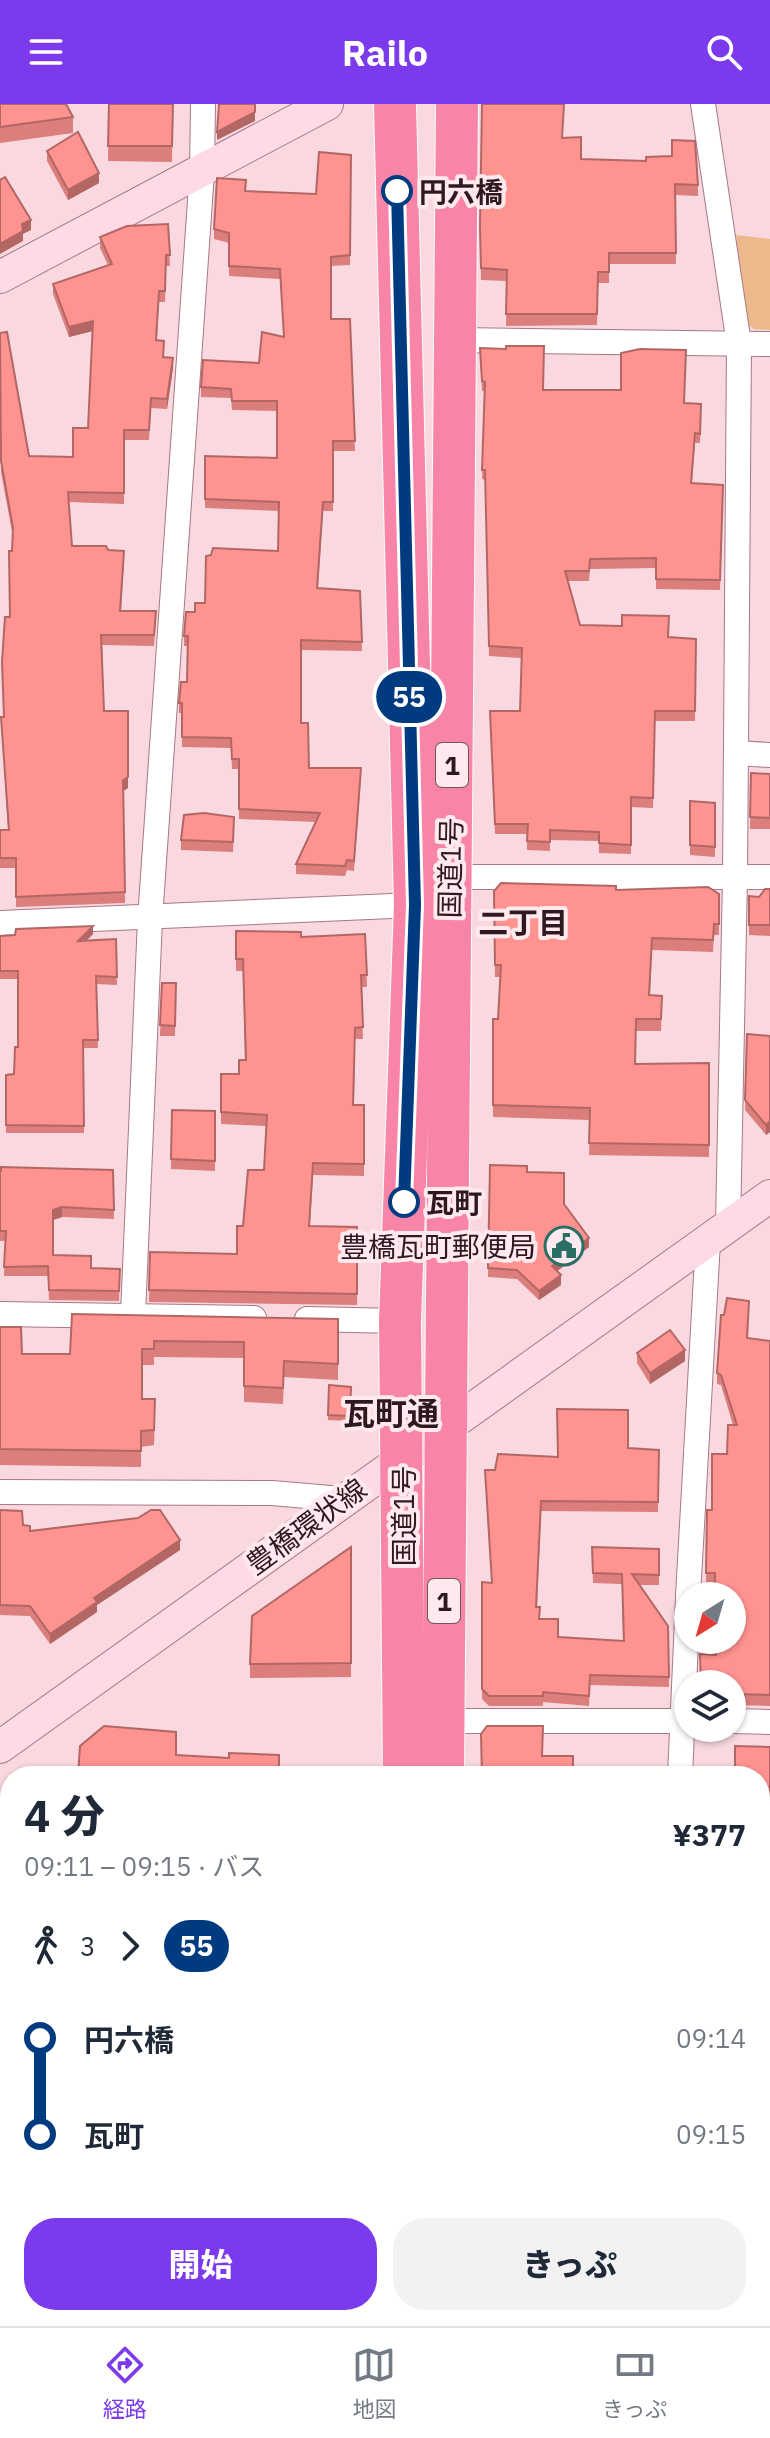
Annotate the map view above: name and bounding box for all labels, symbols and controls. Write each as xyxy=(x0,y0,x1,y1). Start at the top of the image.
text: Railo xyxy=(342,29,428,76)
icon: menu xyxy=(24,30,68,74)
icon: search xyxy=(702,30,746,74)
place label: 円六橋 xyxy=(419,173,503,210)
marker: 円六橋 xyxy=(382,176,412,206)
line badge: 55 xyxy=(373,671,445,723)
text: 55 xyxy=(392,678,426,715)
road number: 1 xyxy=(436,743,468,787)
street label: 国道1号 xyxy=(431,817,469,919)
district label: 二丁目 xyxy=(478,903,568,942)
place label: 瓦町 xyxy=(426,1184,482,1221)
marker: 瓦町 xyxy=(389,1187,419,1217)
public building icon: 豊橋瓦町郵便局 xyxy=(543,1225,585,1267)
place label: 豊橋瓦町郵便局 xyxy=(340,1228,536,1265)
district label: 瓦町通 xyxy=(343,1392,439,1434)
street label: 国道1号 xyxy=(385,1466,422,1566)
street label: 豊橋環状線 xyxy=(238,1470,374,1582)
road number: 1 xyxy=(428,1579,460,1623)
north arrow xyxy=(674,1582,746,1654)
map controls xyxy=(674,1582,746,1742)
button: layers xyxy=(674,1670,746,1742)
text: 4 分 xyxy=(24,1787,105,1844)
text: ¥377 xyxy=(673,1815,746,1854)
text: 09:11 – 09:15 · バス xyxy=(24,1849,264,1883)
icon: walk xyxy=(24,1924,68,1968)
icon: forward xyxy=(108,1924,152,1968)
text: 55 xyxy=(180,1927,213,1964)
text: 3 xyxy=(80,1929,96,1963)
text: 円六橋 xyxy=(84,2020,174,2059)
text: 09:14 xyxy=(676,2021,746,2055)
text: 瓦町 xyxy=(84,2116,144,2155)
text: 09:15 xyxy=(676,2117,746,2151)
button: 開始 xyxy=(24,2218,377,2310)
button: きっぷ xyxy=(393,2218,746,2310)
tab: 経路 xyxy=(103,2343,147,2423)
tab: 地図 xyxy=(352,2343,396,2423)
tab: きっぷ xyxy=(602,2343,667,2423)

